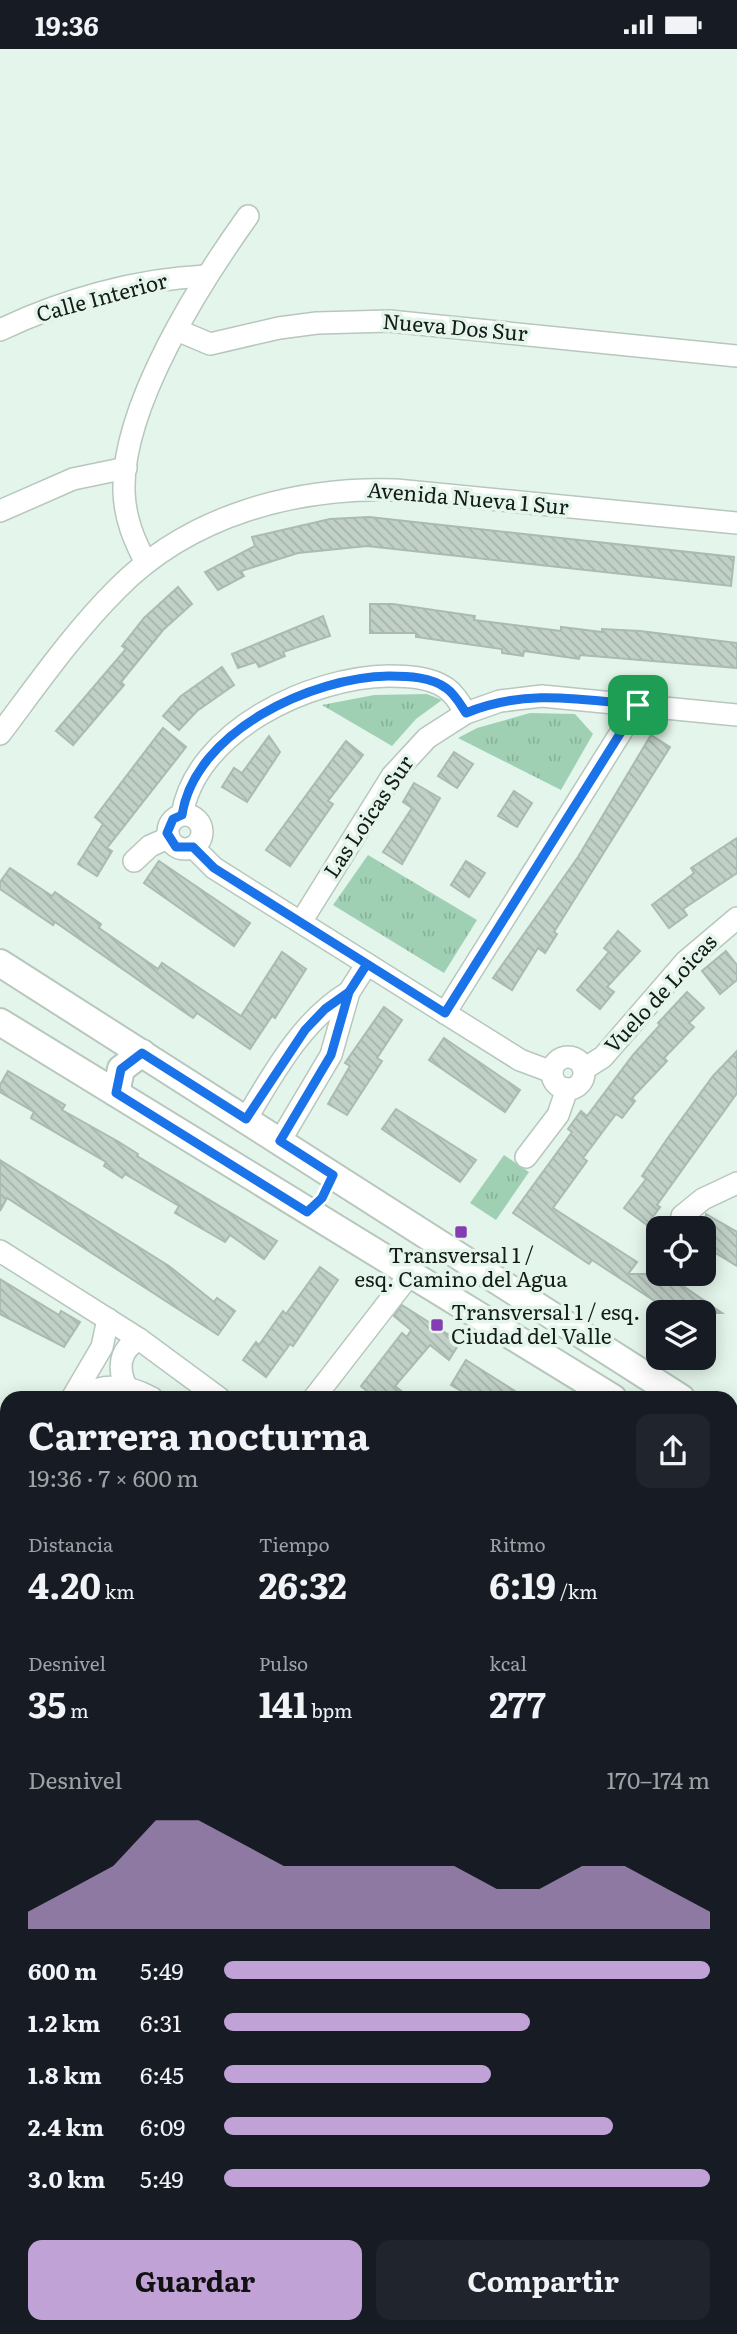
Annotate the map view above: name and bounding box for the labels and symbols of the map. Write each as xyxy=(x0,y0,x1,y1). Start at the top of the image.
street label: Calle Interior xyxy=(32,263,170,328)
street label: Nueva Dos Sur xyxy=(381,304,529,347)
street label: Avenida Nueva 1 Sur xyxy=(366,472,570,521)
pin xyxy=(608,675,668,735)
street label: Las Loicas Sur xyxy=(314,748,419,883)
street label: Vuelo de Loicas xyxy=(596,926,723,1059)
marker: Transversal 1 / esq. Camino del Agua xyxy=(453,1224,469,1240)
place label: Transversal 1 / esq. Camino del Agua xyxy=(354,1238,568,1293)
place label: Transversal 1 / esq. Ciudad del Valle xyxy=(451,1295,640,1350)
marker: Transversal 1 / esq. Ciudad del Valle xyxy=(429,1317,445,1333)

